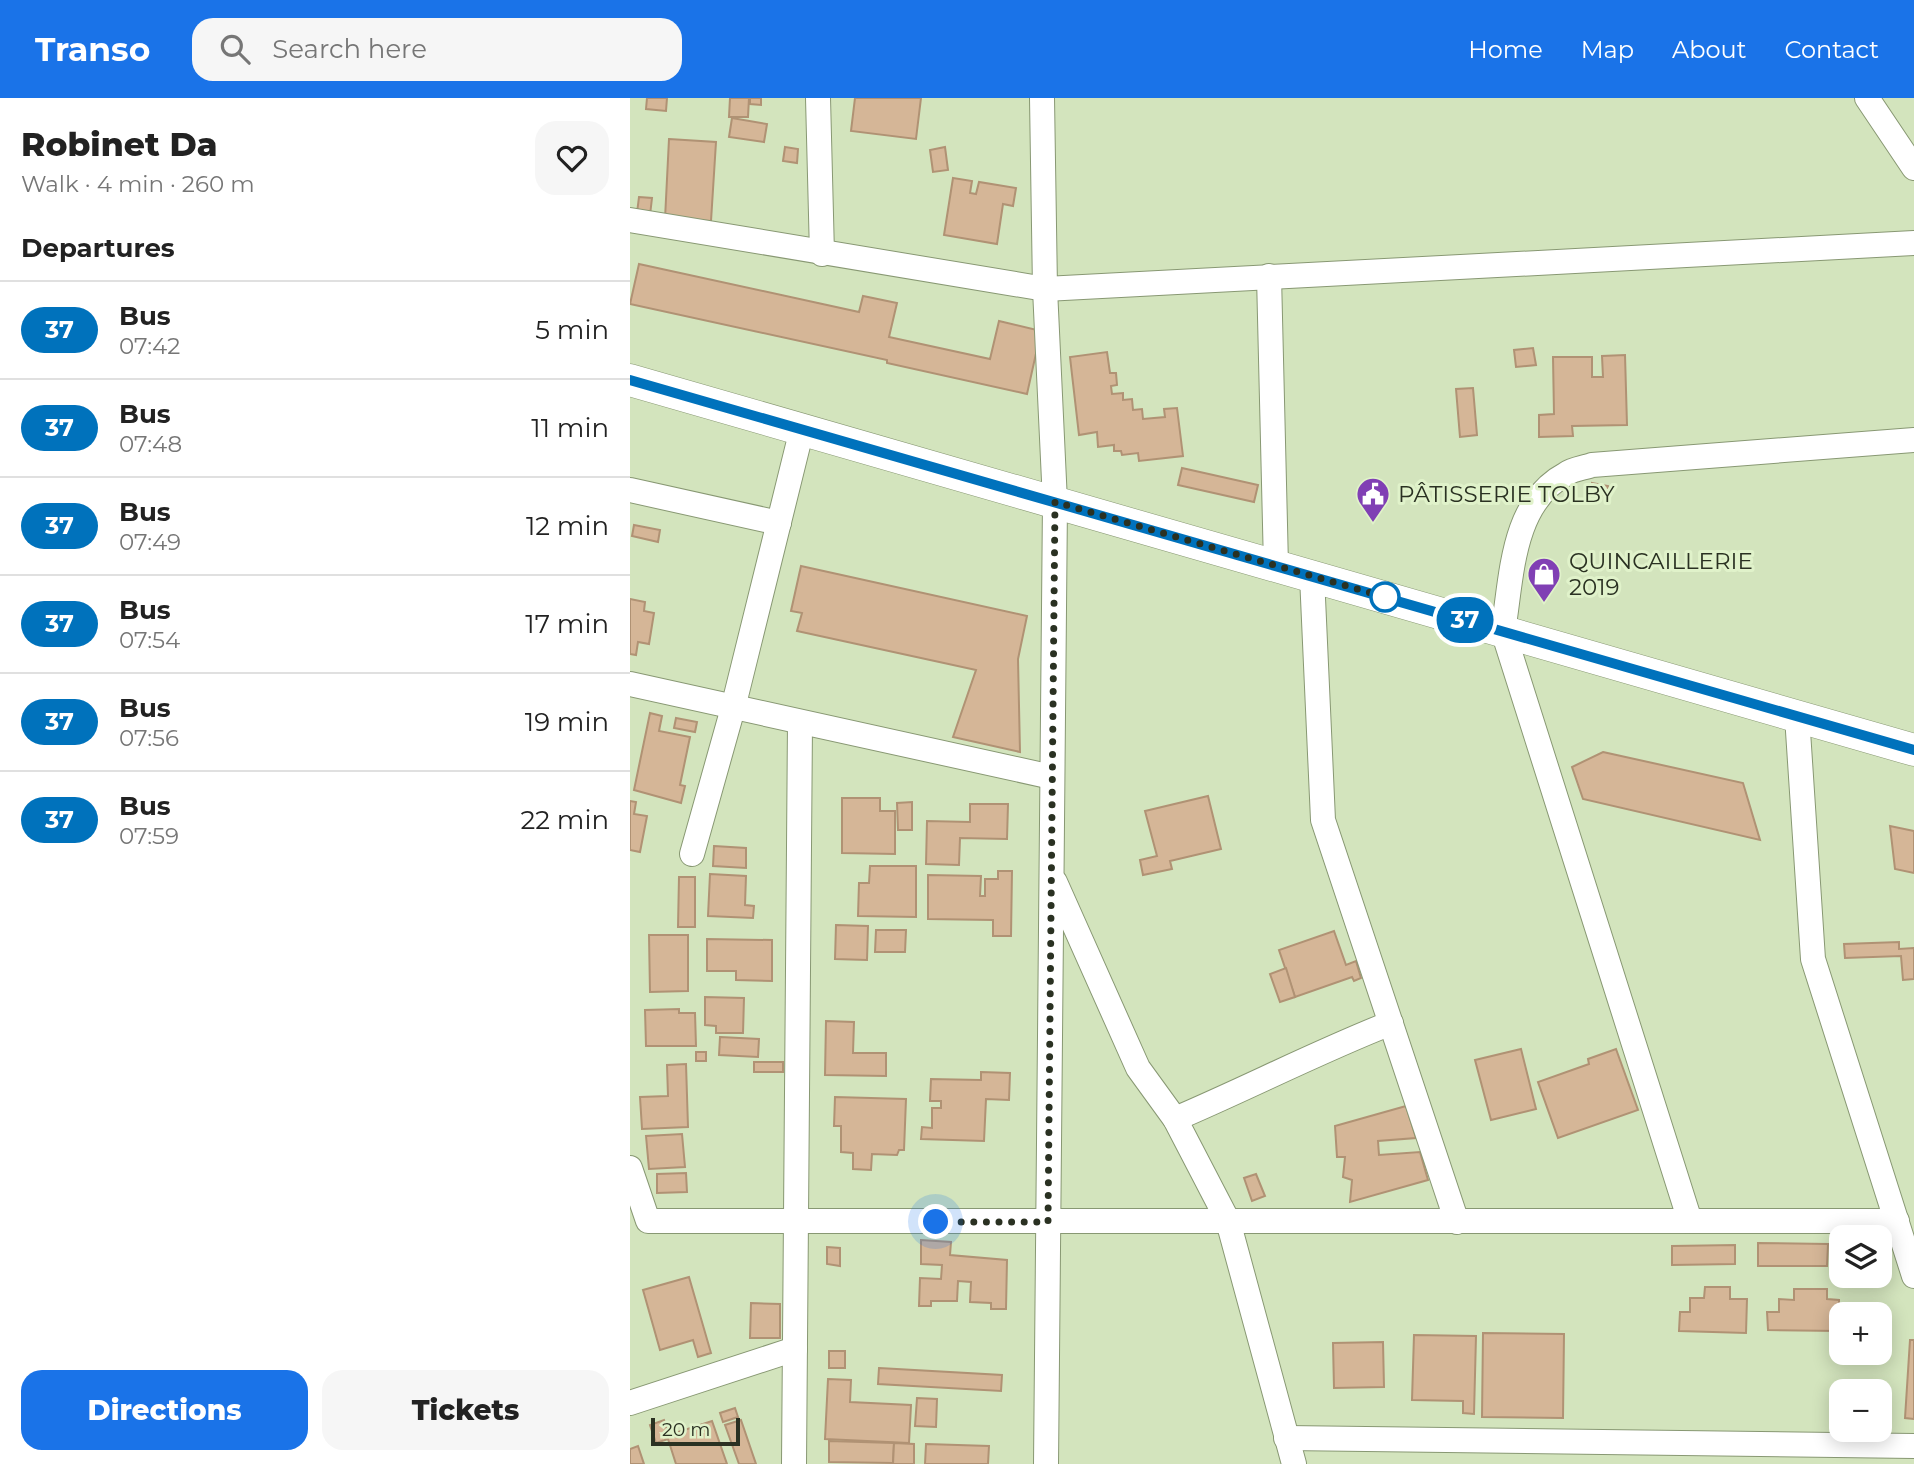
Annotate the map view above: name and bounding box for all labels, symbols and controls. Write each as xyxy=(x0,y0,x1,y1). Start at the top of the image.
search box xyxy=(192,18,682,81)
text: Transo xyxy=(35,29,150,69)
icon: search xyxy=(216,30,254,68)
text: Search here xyxy=(272,33,427,65)
text: Home xyxy=(1468,35,1543,64)
text: Map xyxy=(1581,35,1634,64)
text: About xyxy=(1672,35,1746,64)
text: Contact xyxy=(1784,35,1879,64)
button: heart xyxy=(535,121,609,195)
text: Robinet Da xyxy=(21,124,217,164)
text: Walk · 4 min · 260 m xyxy=(21,170,255,198)
text: Departures xyxy=(21,232,175,264)
text: Bus xyxy=(119,300,171,332)
text: 5 min xyxy=(535,314,609,346)
text: 37 xyxy=(45,315,74,344)
text: 07:42 xyxy=(119,332,180,360)
text: Bus xyxy=(119,398,171,430)
text: 11 min xyxy=(531,412,609,444)
text: 37 xyxy=(45,413,74,442)
text: 07:48 xyxy=(119,430,182,458)
public building icon: PÂTISSERIE TOLBY xyxy=(1354,475,1392,524)
place label: PÂTISSERIE TOLBY xyxy=(1398,480,1615,508)
text: Bus xyxy=(119,496,171,528)
text: 12 min xyxy=(526,510,609,542)
text: 37 xyxy=(45,511,74,540)
text: 07:49 xyxy=(119,528,181,556)
place label: QUINCAILLERIE 2019 xyxy=(1569,547,1753,601)
shop icon: QUINCAILLERIE 2019 xyxy=(1525,555,1563,604)
unlabelled marker xyxy=(1370,582,1400,612)
text: Bus xyxy=(119,594,171,626)
line badge: 37 xyxy=(1434,597,1496,643)
text: 37 xyxy=(1451,605,1479,634)
text: 17 min xyxy=(525,608,609,640)
text: 37 xyxy=(45,609,74,638)
text: 07:54 xyxy=(119,626,180,654)
text: Bus xyxy=(119,692,171,724)
text: 19 min xyxy=(525,706,609,738)
text: 37 xyxy=(45,707,74,736)
text: 07:56 xyxy=(119,724,179,752)
text: Bus xyxy=(119,790,171,822)
text: 22 min xyxy=(520,804,609,836)
text: 37 xyxy=(45,805,74,834)
text: 07:59 xyxy=(119,822,179,850)
your location xyxy=(918,1204,953,1239)
map controls xyxy=(1829,1225,1892,1442)
button: layers xyxy=(1829,1225,1892,1288)
button: + xyxy=(1829,1302,1892,1365)
button: Directions xyxy=(21,1370,308,1450)
button: Tickets xyxy=(322,1370,609,1450)
button: − xyxy=(1829,1379,1892,1442)
scale bar xyxy=(651,1415,740,1447)
text: 20 m xyxy=(662,1418,710,1441)

